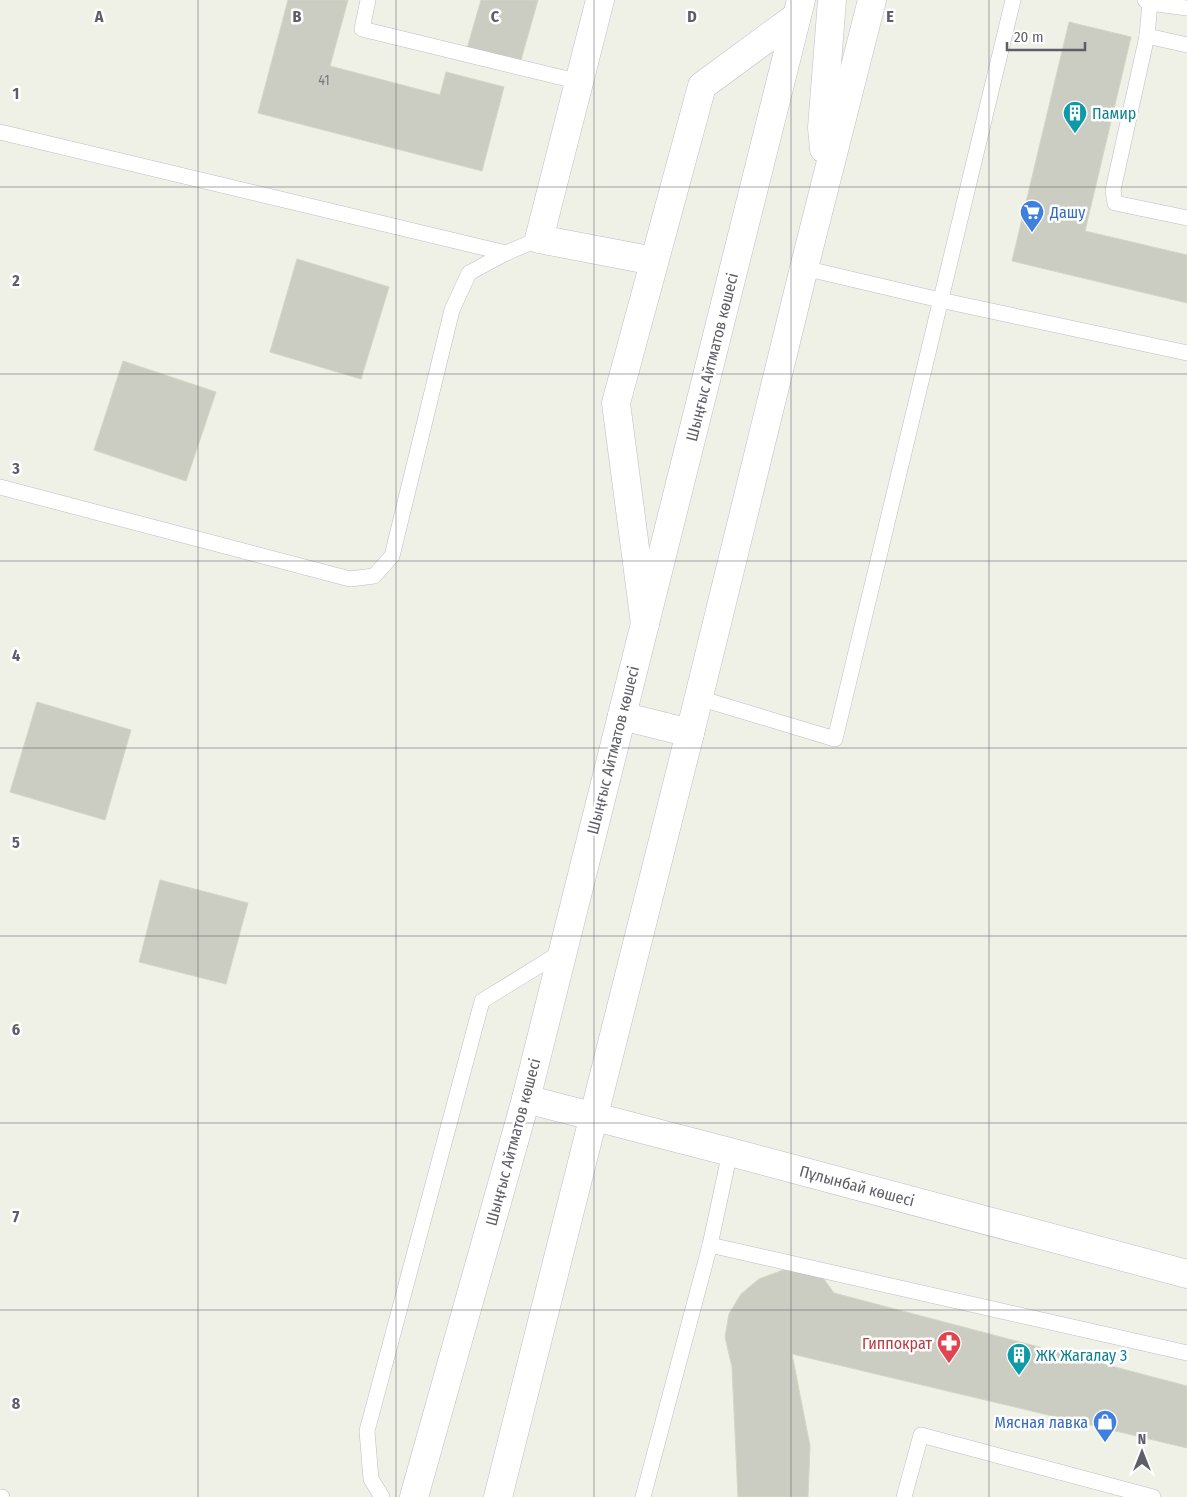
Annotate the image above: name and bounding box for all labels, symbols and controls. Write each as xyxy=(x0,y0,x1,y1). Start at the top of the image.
text: A xyxy=(94,7,104,26)
text: B xyxy=(293,7,302,26)
text: C xyxy=(491,7,500,26)
text: D xyxy=(687,7,697,26)
text: E xyxy=(886,7,894,26)
scale bar xyxy=(1007,20,1084,52)
text: 20 m xyxy=(1014,28,1044,46)
house number: 41 xyxy=(318,72,330,89)
text: 1 xyxy=(13,84,19,103)
building icon: Памир xyxy=(1062,100,1088,134)
place label: Памир xyxy=(1092,104,1136,123)
supermarket icon: Дашу xyxy=(1019,199,1045,233)
place label: Дашу xyxy=(1049,203,1086,222)
text: 2 xyxy=(11,271,20,290)
street label: Шыңғыс Айтматов көшесі xyxy=(682,271,742,443)
text: 3 xyxy=(11,459,20,478)
text: 4 xyxy=(12,646,20,665)
street label: Шыңғыс Айтматов көшесі xyxy=(583,664,643,836)
text: 5 xyxy=(12,833,20,852)
text: 6 xyxy=(12,1020,20,1039)
street label: Шыңғыс Айтматов көшесі xyxy=(481,1056,545,1228)
street label: Пұлынбай көшесі xyxy=(797,1162,917,1210)
text: 7 xyxy=(13,1207,20,1226)
pharmacy icon: Гиппократ xyxy=(936,1330,962,1364)
place label: Гиппократ xyxy=(862,1334,933,1353)
building icon: ЖК Жагалау 3 xyxy=(1006,1342,1032,1376)
place label: ЖК Жагалау 3 xyxy=(1036,1346,1127,1365)
text: 8 xyxy=(12,1394,21,1413)
shop icon: Мясная лавка xyxy=(1092,1409,1118,1443)
place label: Мясная лавка xyxy=(995,1413,1088,1432)
north arrow xyxy=(1117,1427,1167,1477)
text: N xyxy=(1138,1431,1146,1448)

